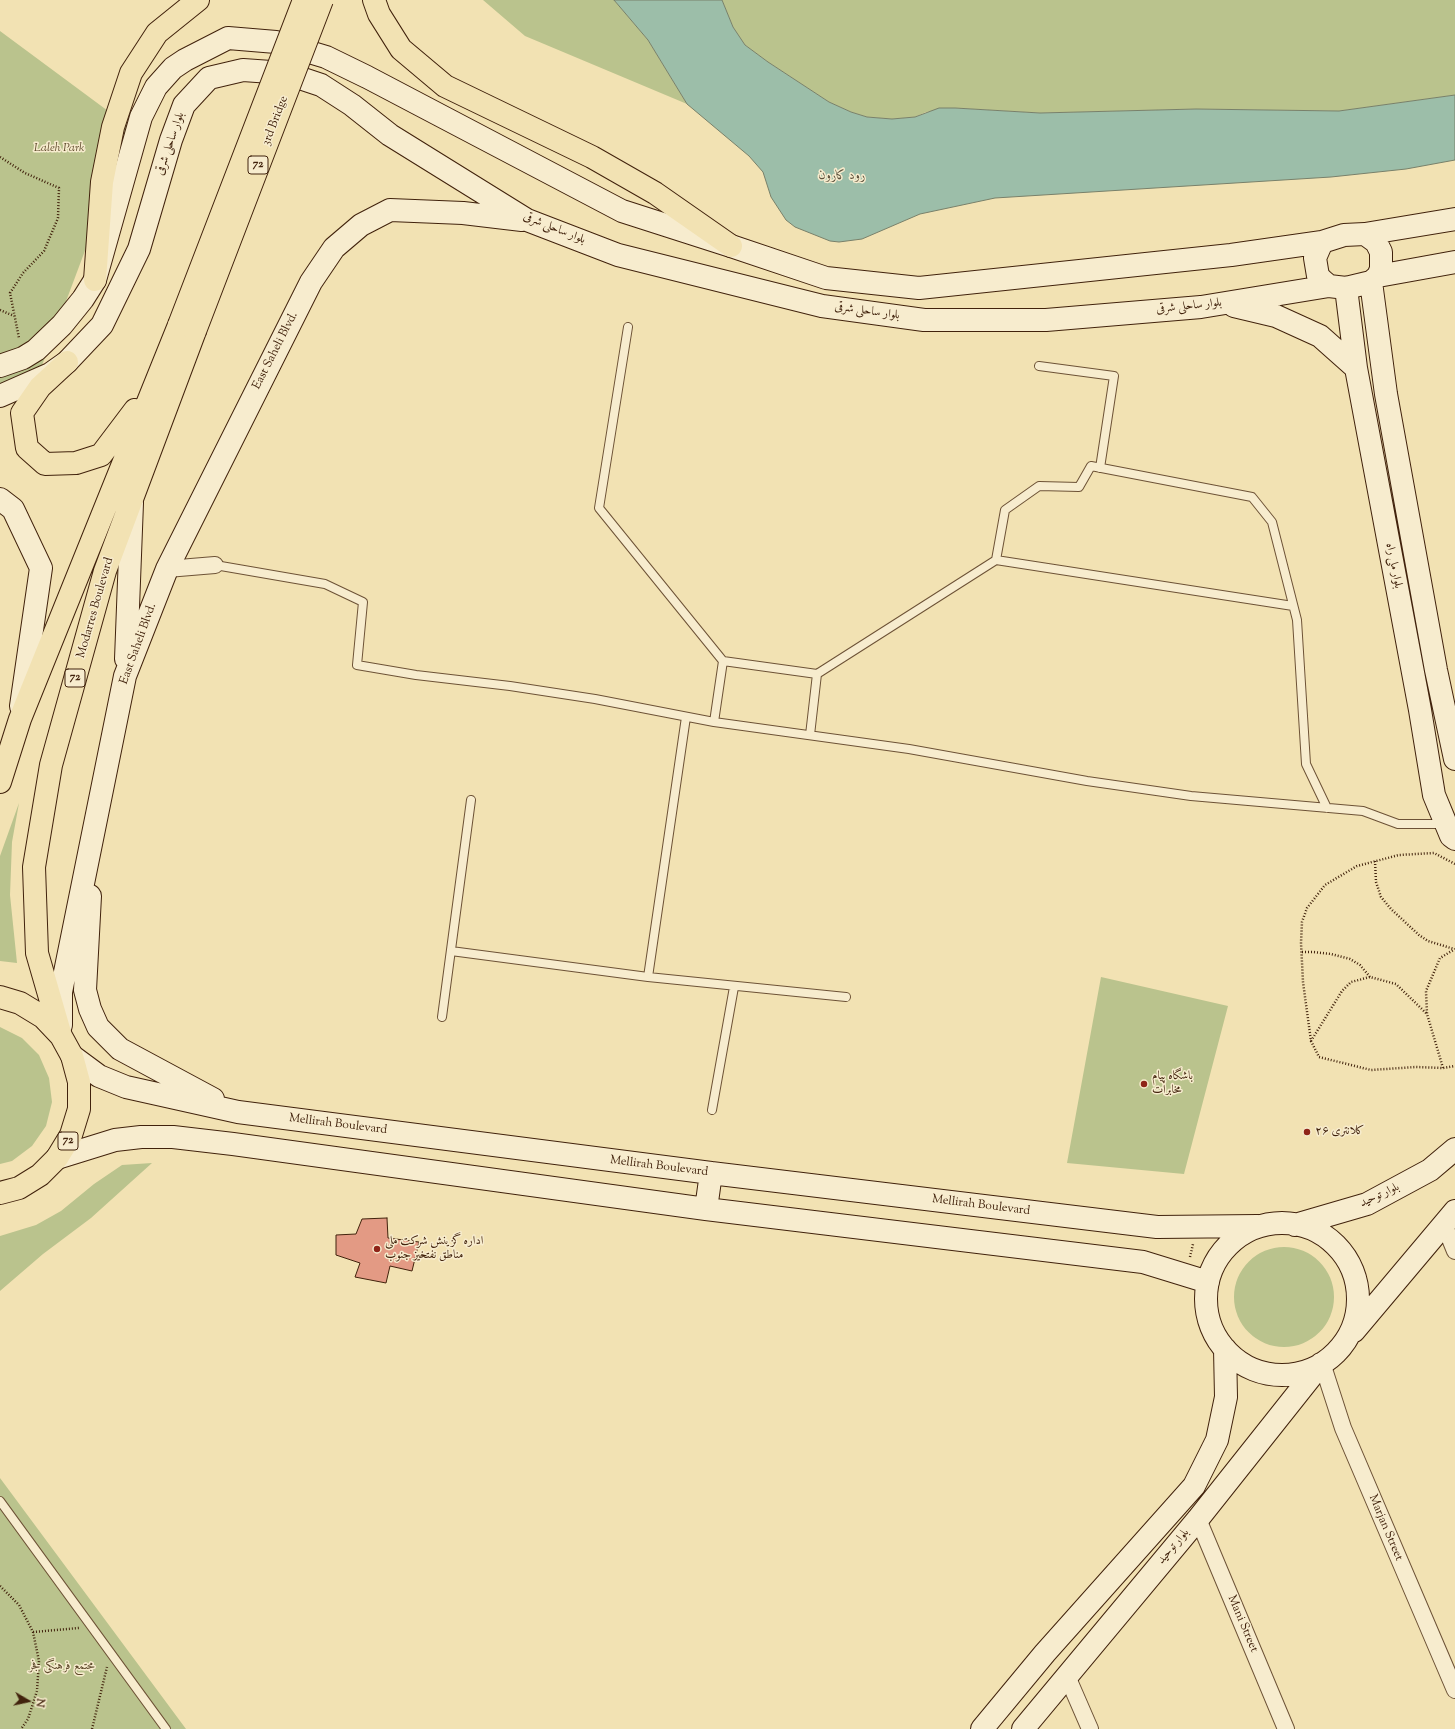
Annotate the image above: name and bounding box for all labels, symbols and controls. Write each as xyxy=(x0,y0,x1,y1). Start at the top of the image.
street label: 3rd Bridge xyxy=(260,94,292,148)
street label: بلوار ساحلی شرقی xyxy=(153,111,189,177)
park label: Laleh Park xyxy=(34,142,84,156)
road number: 72 xyxy=(248,156,268,174)
water label: رود کارون xyxy=(819,169,865,185)
street label: بلوار ساحلی شرقی xyxy=(521,210,587,248)
street label: بلوار ساحلی شرقی xyxy=(1156,296,1222,318)
street label: بلوار ساحلی شرقی xyxy=(833,300,901,324)
street label: East Saheli Blvd. xyxy=(250,310,302,392)
street label: بلوار ملی راه xyxy=(1382,542,1404,590)
street label: Modarres Boulevard xyxy=(75,556,117,660)
street label: East Saheli Blvd. xyxy=(118,602,160,686)
road number: 72 xyxy=(65,669,85,687)
place label: باشگاه پیام مخابرات xyxy=(1152,1070,1193,1098)
marker: باشگاه پیام مخابرات xyxy=(1139,1079,1149,1089)
street label: Mellirah Boulevard xyxy=(288,1112,388,1138)
place label: کلانتری ۲۶ xyxy=(1315,1125,1365,1139)
marker: کلانتری ۲۶ xyxy=(1302,1127,1312,1137)
road number: 72 xyxy=(58,1132,78,1150)
street label: Mellirah Boulevard xyxy=(609,1154,709,1180)
street label: بلوار توحید xyxy=(1358,1181,1402,1211)
street label: Mellirah Boulevard xyxy=(931,1193,1031,1219)
place label: اداره گزینش شرکت ملی مناطق نفتخیز جنوب xyxy=(385,1235,483,1263)
marker: اداره گزینش شرکت ملی مناطق نفتخیز جنوب xyxy=(372,1244,382,1254)
street label: Marjan Street xyxy=(1365,1493,1405,1563)
street label: بلوار توحید xyxy=(1155,1526,1193,1568)
street label: Mani Street xyxy=(1224,1593,1260,1655)
park label: مجتمع فرهنگی فجر xyxy=(29,1660,95,1674)
north arrow xyxy=(8,1681,48,1721)
text: N xyxy=(31,1697,48,1708)

